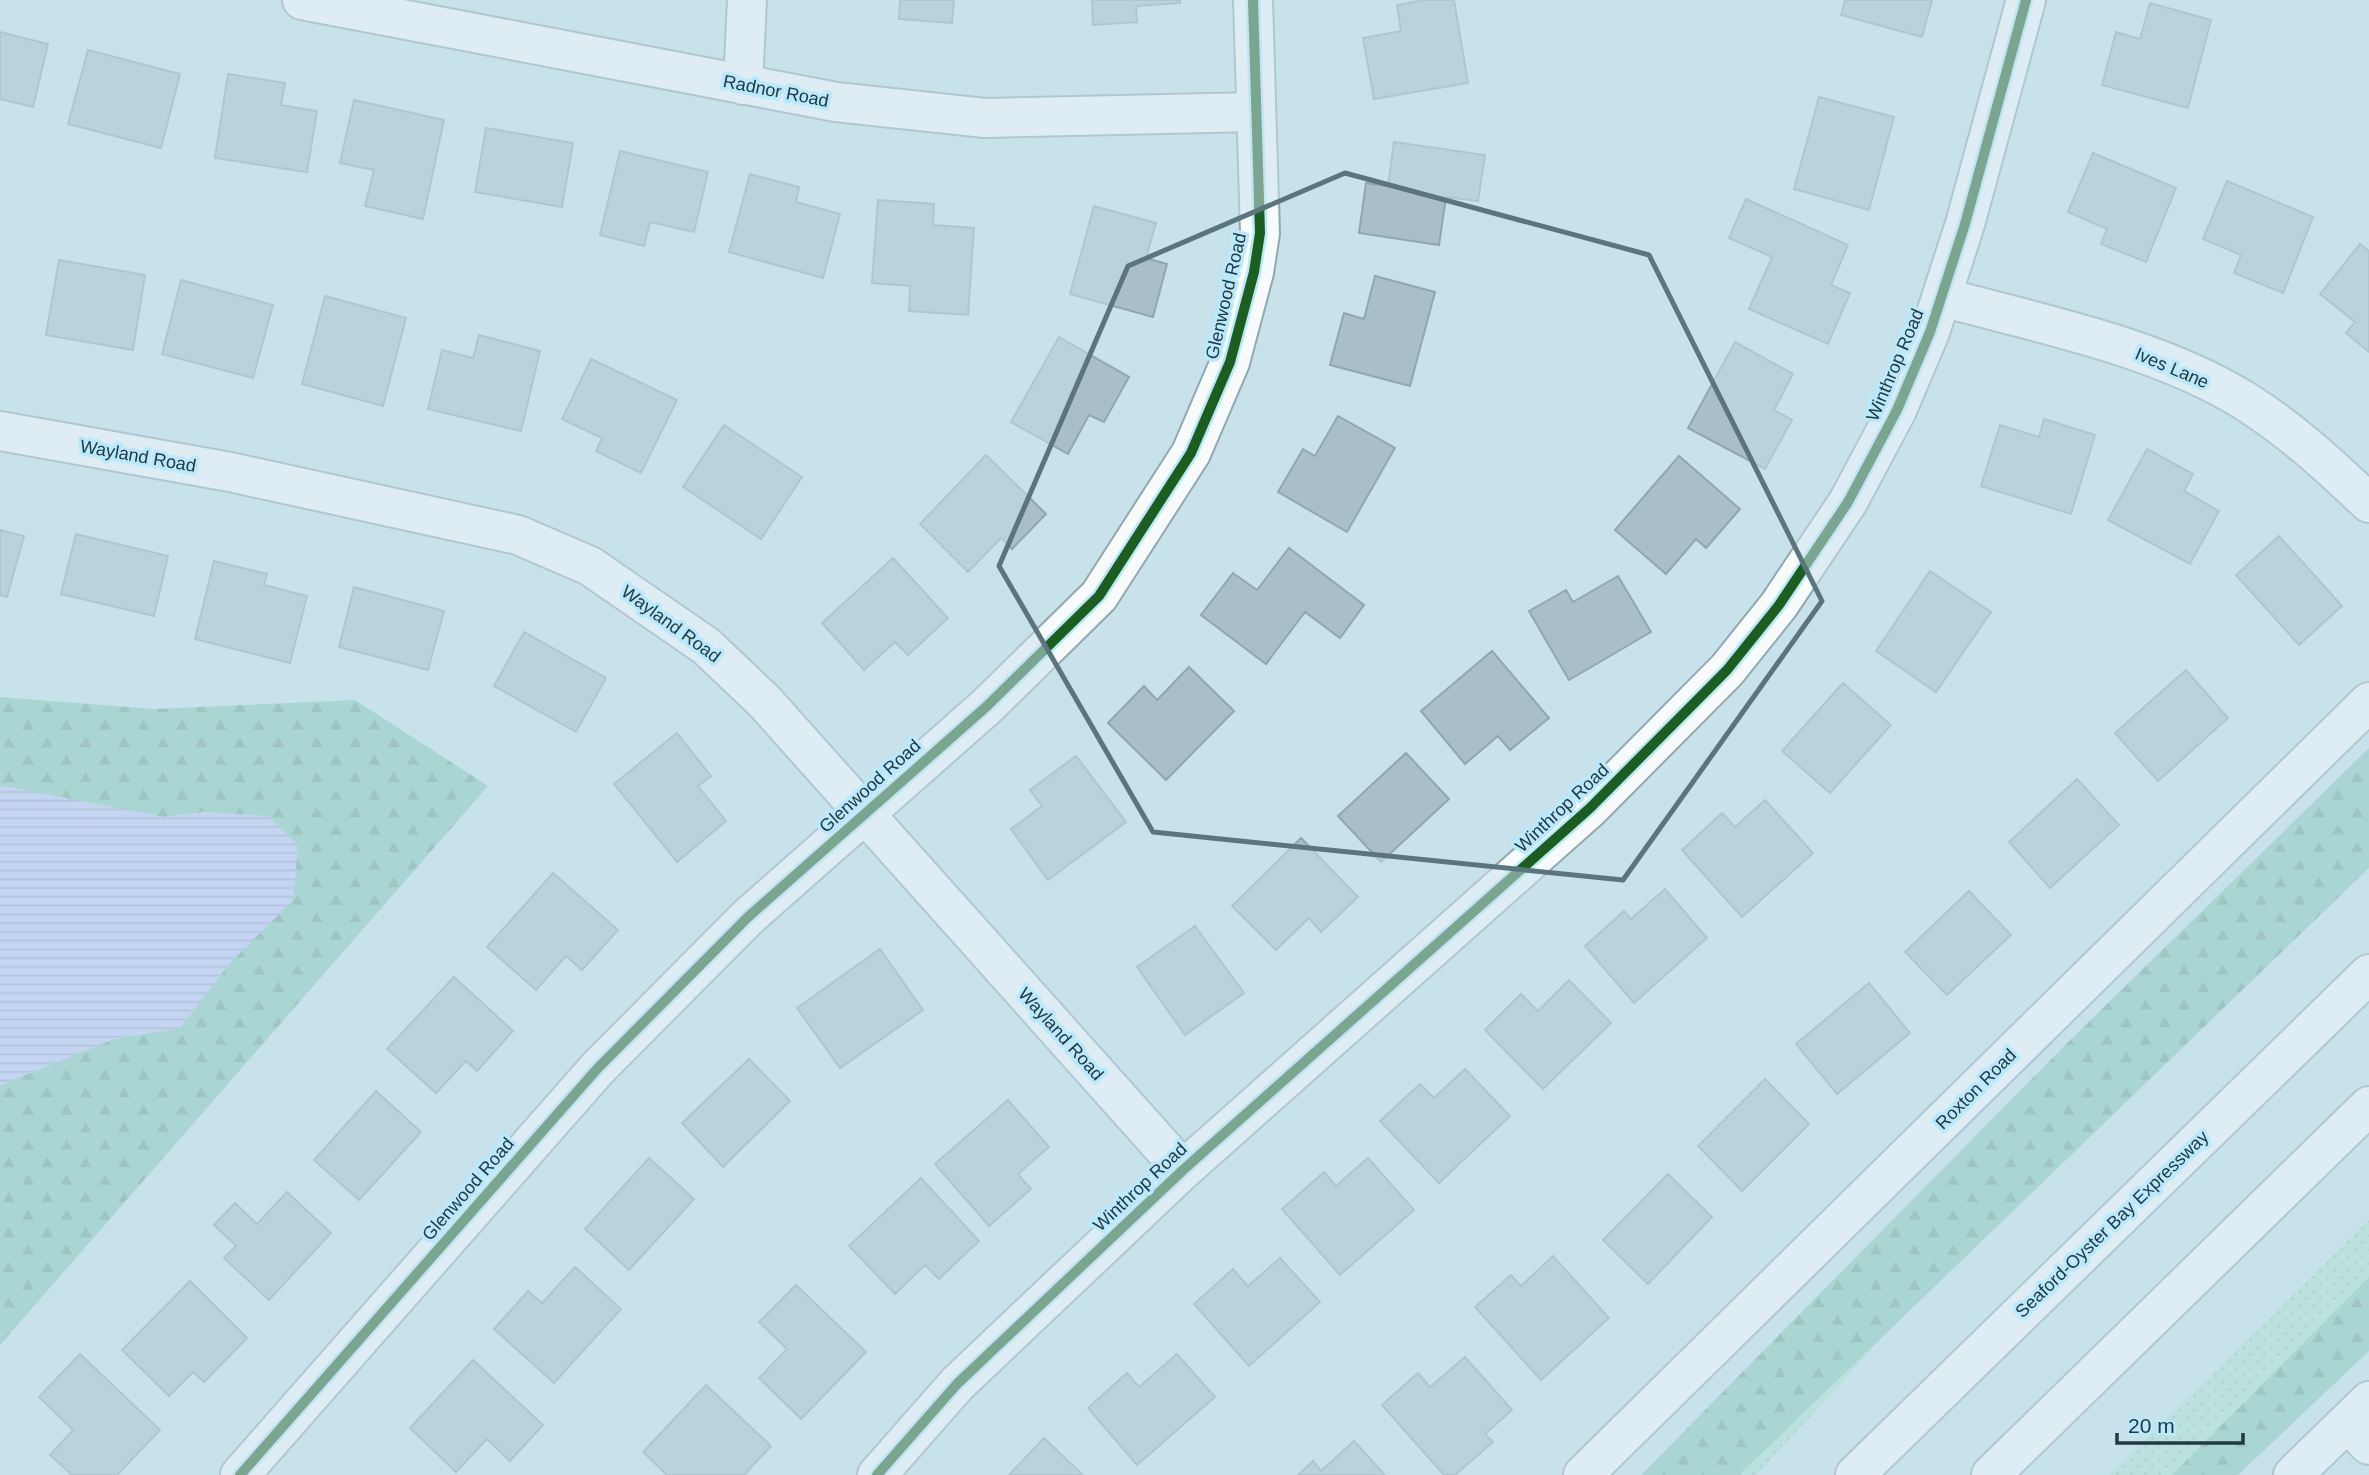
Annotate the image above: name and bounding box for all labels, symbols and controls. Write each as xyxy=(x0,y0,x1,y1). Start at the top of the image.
street label: Radnor Road xyxy=(722,71,830,111)
street label: Glenwood Road xyxy=(1202,231,1250,361)
street label: Winthrop Road xyxy=(1862,306,1928,424)
street label: Ives Lane xyxy=(2132,344,2212,392)
street label: Wayland Road xyxy=(78,436,198,476)
street label: Wayland Road xyxy=(618,581,724,667)
street label: Glenwood Road xyxy=(815,735,925,837)
street label: Winthrop Road xyxy=(1511,760,1613,856)
street label: Wayland Road xyxy=(1014,984,1108,1084)
street label: Roxton Road xyxy=(1932,1045,2020,1133)
street label: Seaford-Oyster Bay Expressway xyxy=(2011,1126,2213,1322)
street label: Glenwood Road xyxy=(418,1134,518,1244)
street label: Winthrop Road xyxy=(1089,1139,1191,1235)
scale bar xyxy=(2117,1402,2243,1446)
text: 20 m xyxy=(2128,1414,2175,1437)

